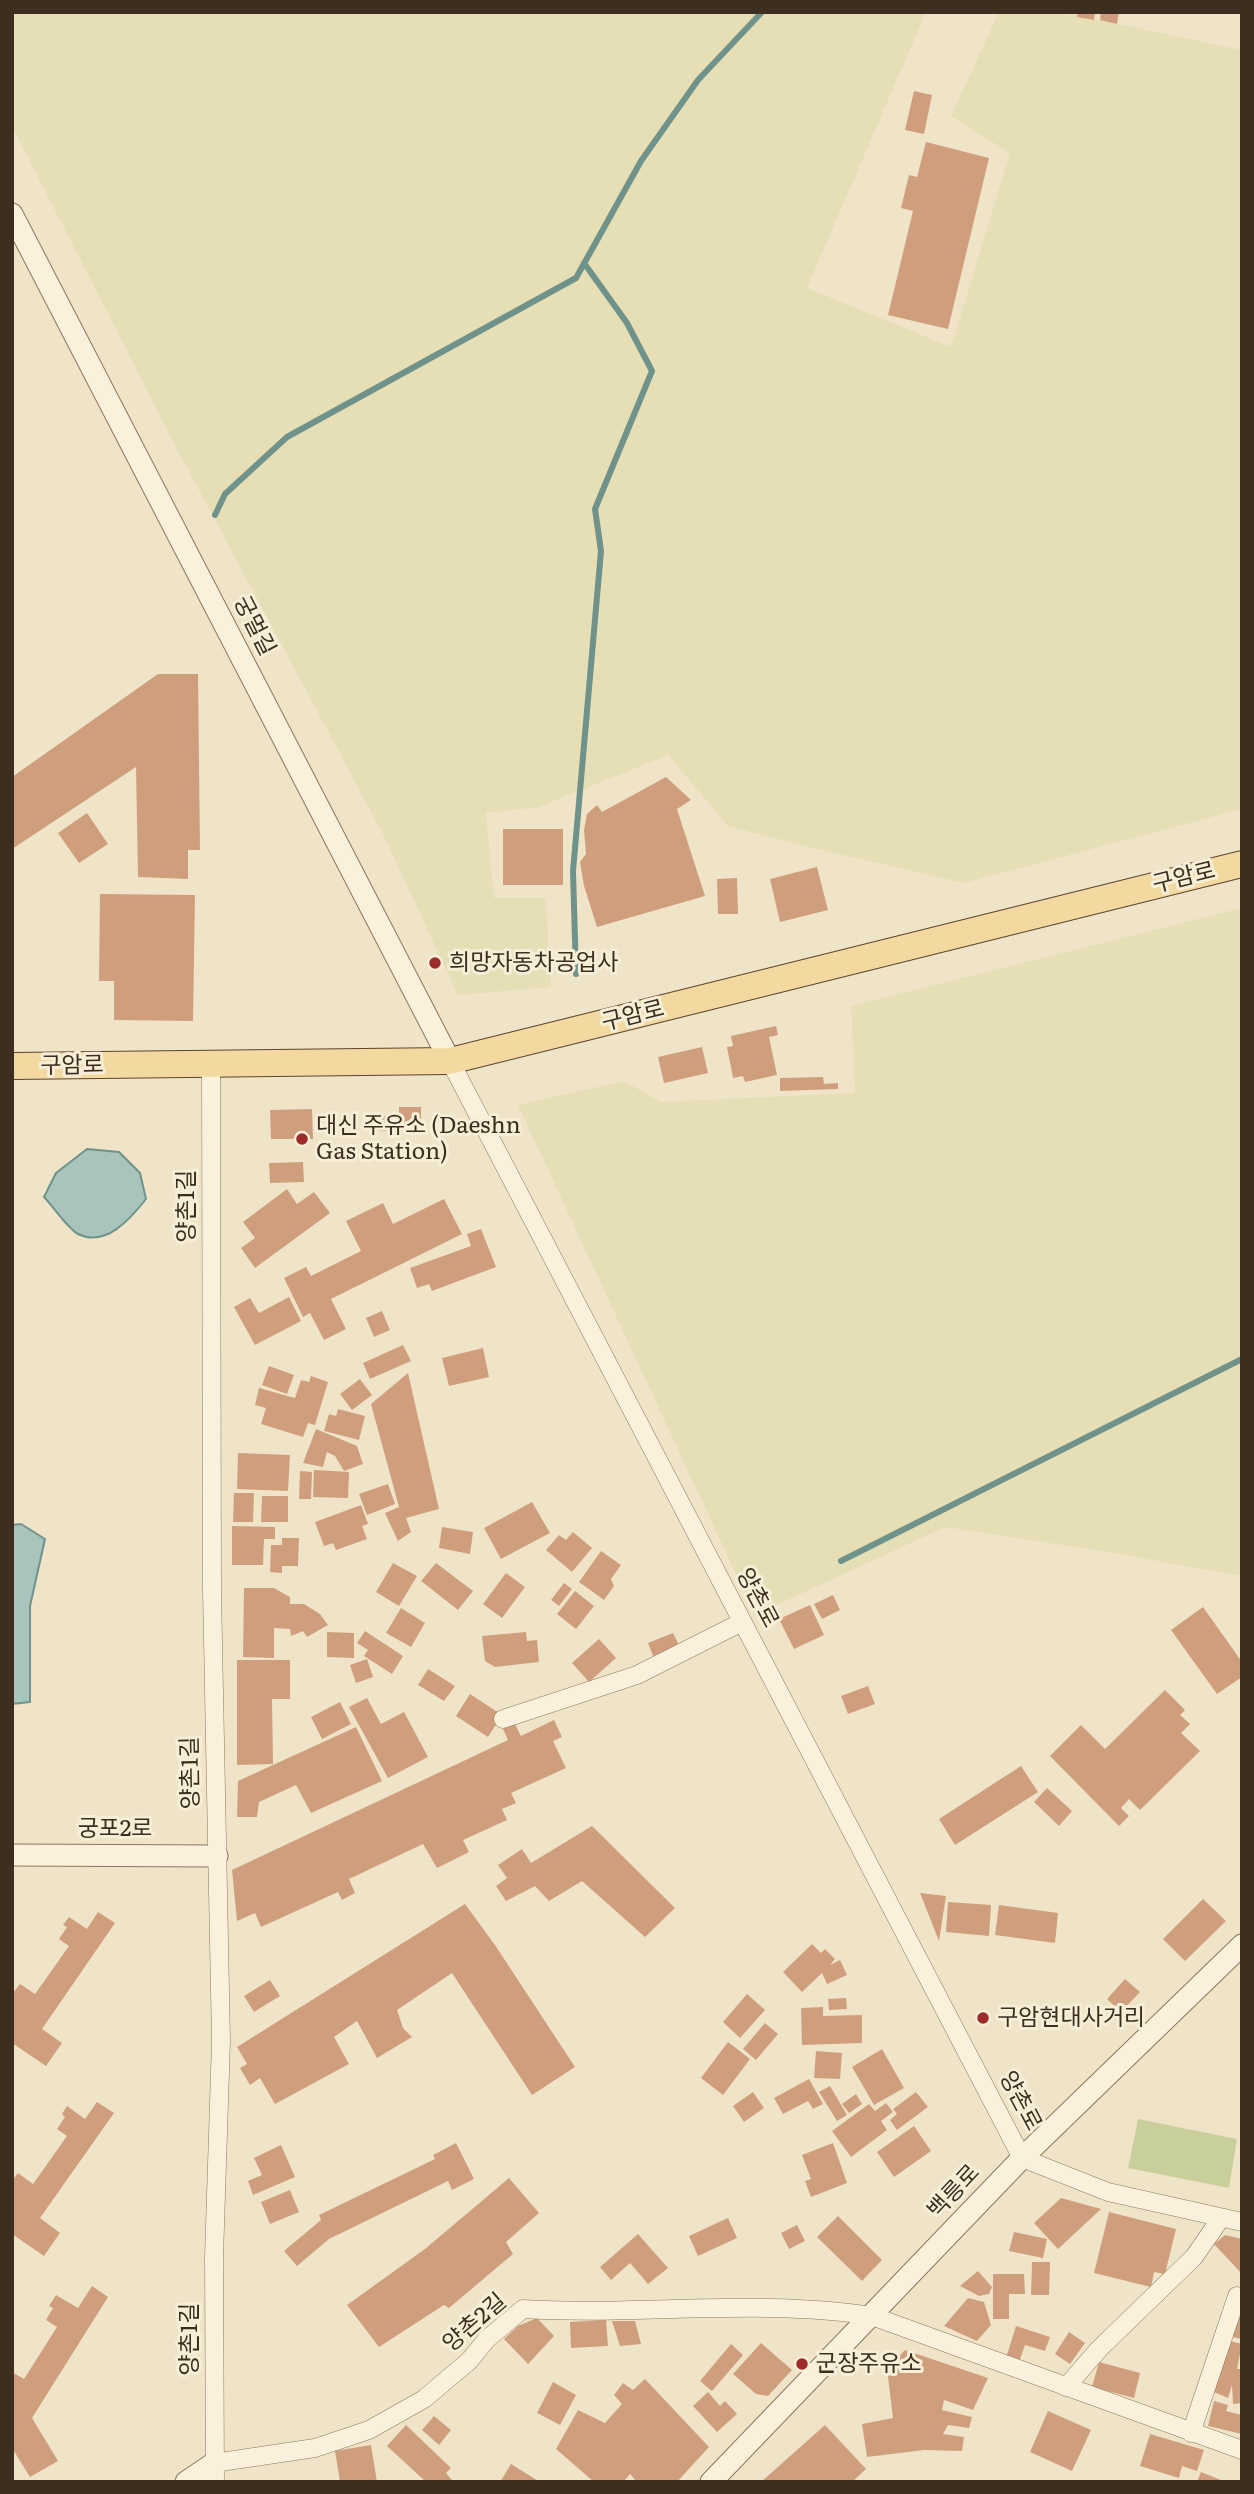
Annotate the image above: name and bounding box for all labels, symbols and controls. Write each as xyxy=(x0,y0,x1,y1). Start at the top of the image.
street label: 궁멀길 xyxy=(227,591,281,661)
street label: 구암로 xyxy=(1150,857,1218,899)
place label: 희망자동차공업사 xyxy=(449,949,618,977)
marker: 희망자동차공업사 xyxy=(427,955,443,971)
street label: 구암로 xyxy=(599,995,667,1037)
street label: 구암로 xyxy=(40,1052,104,1080)
place label: 대신 주유소 (Daeshn Gas Station) xyxy=(316,1112,521,1166)
marker: 대신 주유소 (Daeshn Gas Station) xyxy=(294,1131,310,1147)
street label: 양촌1길 xyxy=(173,1170,201,1242)
street label: 양촌로 xyxy=(730,1563,784,1633)
street label: 양촌1길 xyxy=(177,1736,205,1810)
street label: 궁포2로 xyxy=(77,1815,153,1843)
place label: 구암현대사거리 xyxy=(997,2004,1145,2032)
marker: 구암현대사거리 xyxy=(975,2010,991,2026)
street label: 양촌로 xyxy=(993,2066,1047,2136)
street label: 백릉로 xyxy=(922,2159,986,2225)
street label: 양촌2길 xyxy=(438,2288,512,2358)
street label: 양촌1길 xyxy=(176,2303,204,2375)
place label: 군장주유소 xyxy=(816,2350,922,2378)
marker: 군장주유소 xyxy=(794,2356,810,2372)

